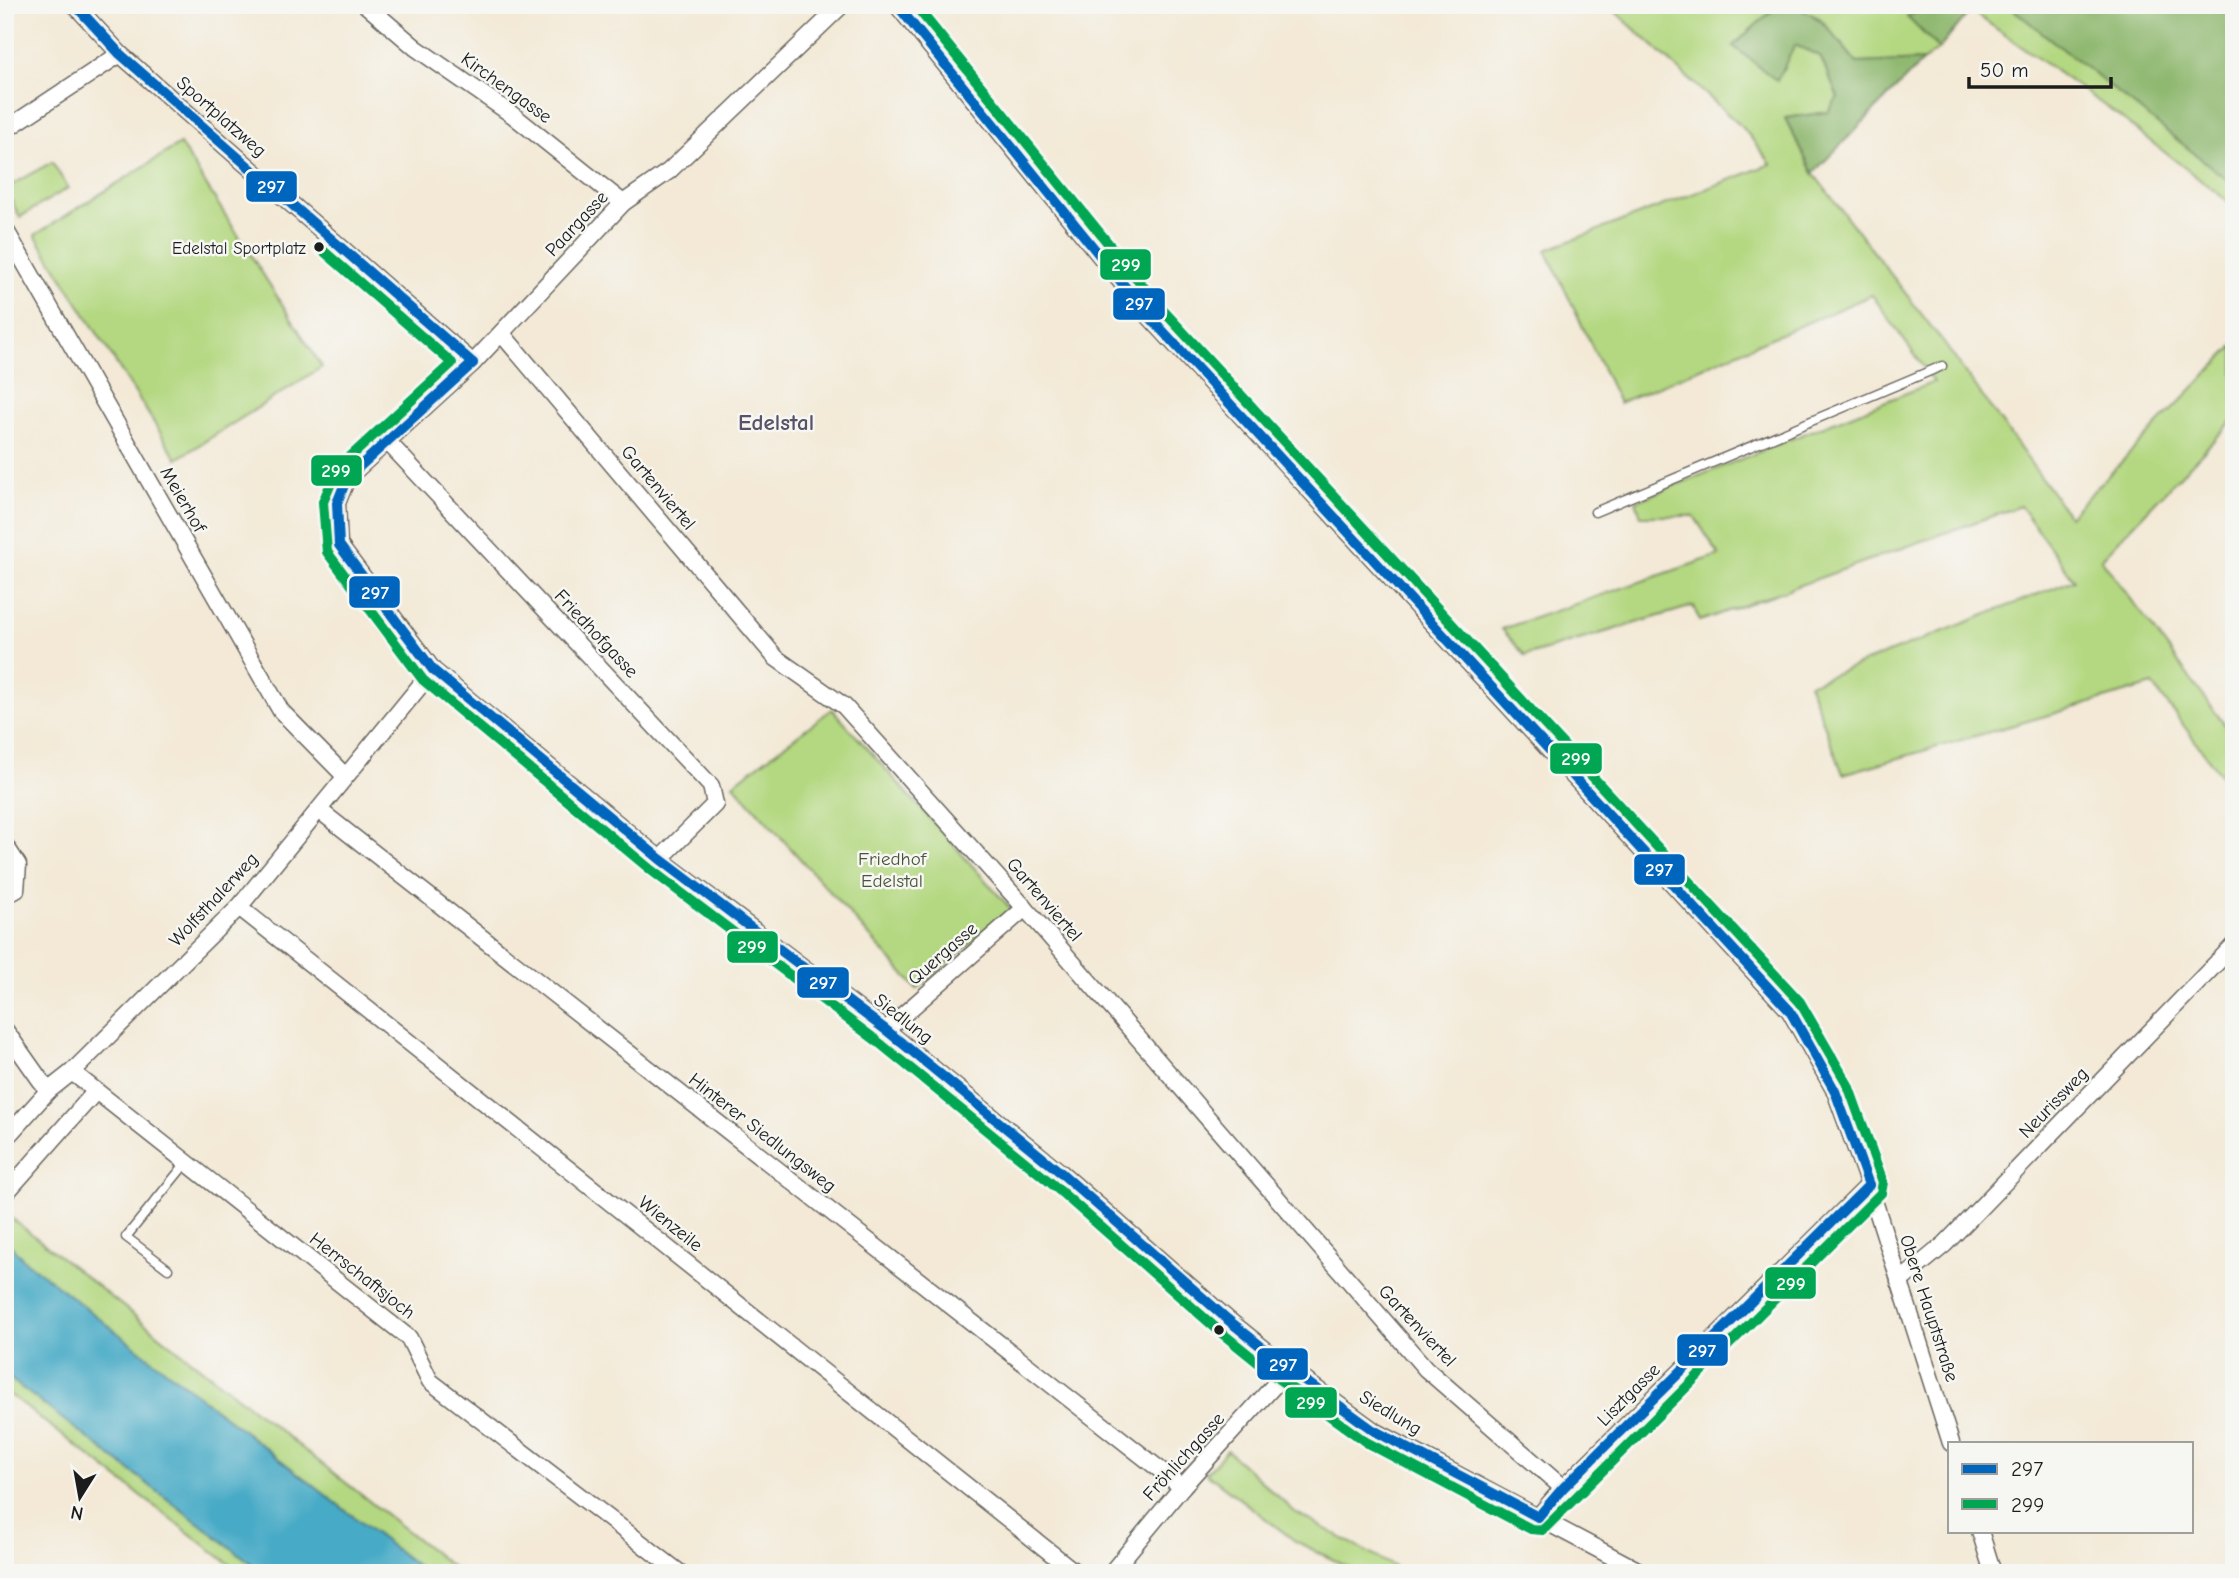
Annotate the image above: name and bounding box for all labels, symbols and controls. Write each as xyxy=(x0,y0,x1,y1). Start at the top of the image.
scale bar xyxy=(1969,46,2111,90)
street label: Kirchengasse xyxy=(457,48,556,128)
text: 50 m xyxy=(1980,58,2029,82)
street label: Sportplatzweg xyxy=(172,72,271,162)
line badge: 297 xyxy=(245,170,298,203)
text: 297 xyxy=(257,176,285,198)
street label: Paargasse xyxy=(541,186,613,261)
place label: Edelstal Sportplatz xyxy=(172,239,307,258)
marker: Edelstal Sportplatz xyxy=(312,240,326,254)
line badge: 299 xyxy=(1099,248,1152,281)
text: 299 xyxy=(1111,254,1141,276)
line badge: 297 xyxy=(1112,287,1166,321)
text: 297 xyxy=(1125,293,1153,315)
district label: Edelstal xyxy=(738,409,814,436)
street label: Gartenviertel xyxy=(616,441,700,534)
line badge: 299 xyxy=(310,454,363,487)
text: 299 xyxy=(321,460,351,482)
street label: Meierhof xyxy=(156,463,212,538)
line badge: 297 xyxy=(348,575,401,609)
text: 297 xyxy=(361,582,389,604)
street label: Friedhofgasse xyxy=(550,585,643,682)
line badge: 299 xyxy=(1549,742,1603,775)
text: 299 xyxy=(1561,748,1591,770)
street label: Wolfsthalerweg xyxy=(165,848,263,951)
park label: Friedhof Edelstal xyxy=(858,848,928,892)
street label: Gartenviertel xyxy=(1002,853,1087,946)
line badge: 297 xyxy=(1633,853,1686,886)
text: 297 xyxy=(1645,859,1673,881)
street label: Quergasse xyxy=(903,918,982,990)
line badge: 299 xyxy=(726,930,779,964)
text: 299 xyxy=(737,936,767,958)
line badge: 297 xyxy=(796,966,850,999)
text: 297 xyxy=(809,972,837,994)
street label: Siedlung xyxy=(869,989,937,1049)
street label: Neurissweg xyxy=(2015,1063,2093,1143)
street label: Hinterer Siedlungsweg xyxy=(684,1068,840,1197)
street label: Wienzeile xyxy=(634,1191,707,1256)
street label: Herrschaftsjoch xyxy=(305,1228,420,1324)
street label: Obere Hauptstraße xyxy=(1895,1232,1963,1385)
line badge: 299 xyxy=(1764,1266,1817,1300)
text: 299 xyxy=(1776,1273,1806,1295)
street label: Gartenviertel xyxy=(1374,1280,1461,1371)
unlabelled marker xyxy=(1212,1323,1226,1337)
line badge: 297 xyxy=(1676,1333,1729,1367)
text: 297 xyxy=(1688,1340,1716,1362)
line badge: 297 xyxy=(1256,1347,1309,1381)
text: 297 xyxy=(1269,1354,1297,1376)
street label: Lisztgasse xyxy=(1593,1359,1665,1431)
line badge: 299 xyxy=(1284,1386,1338,1419)
street label: Siedlung xyxy=(1355,1386,1426,1440)
text: 299 xyxy=(1296,1392,1326,1414)
street label: Fröhlichgasse xyxy=(1138,1408,1229,1505)
legend xyxy=(1948,1442,2194,1532)
text: 297 xyxy=(2011,1457,2043,1481)
north arrow xyxy=(46,1462,116,1532)
text: 299 xyxy=(2011,1493,2044,1517)
text: N xyxy=(69,1501,85,1525)

